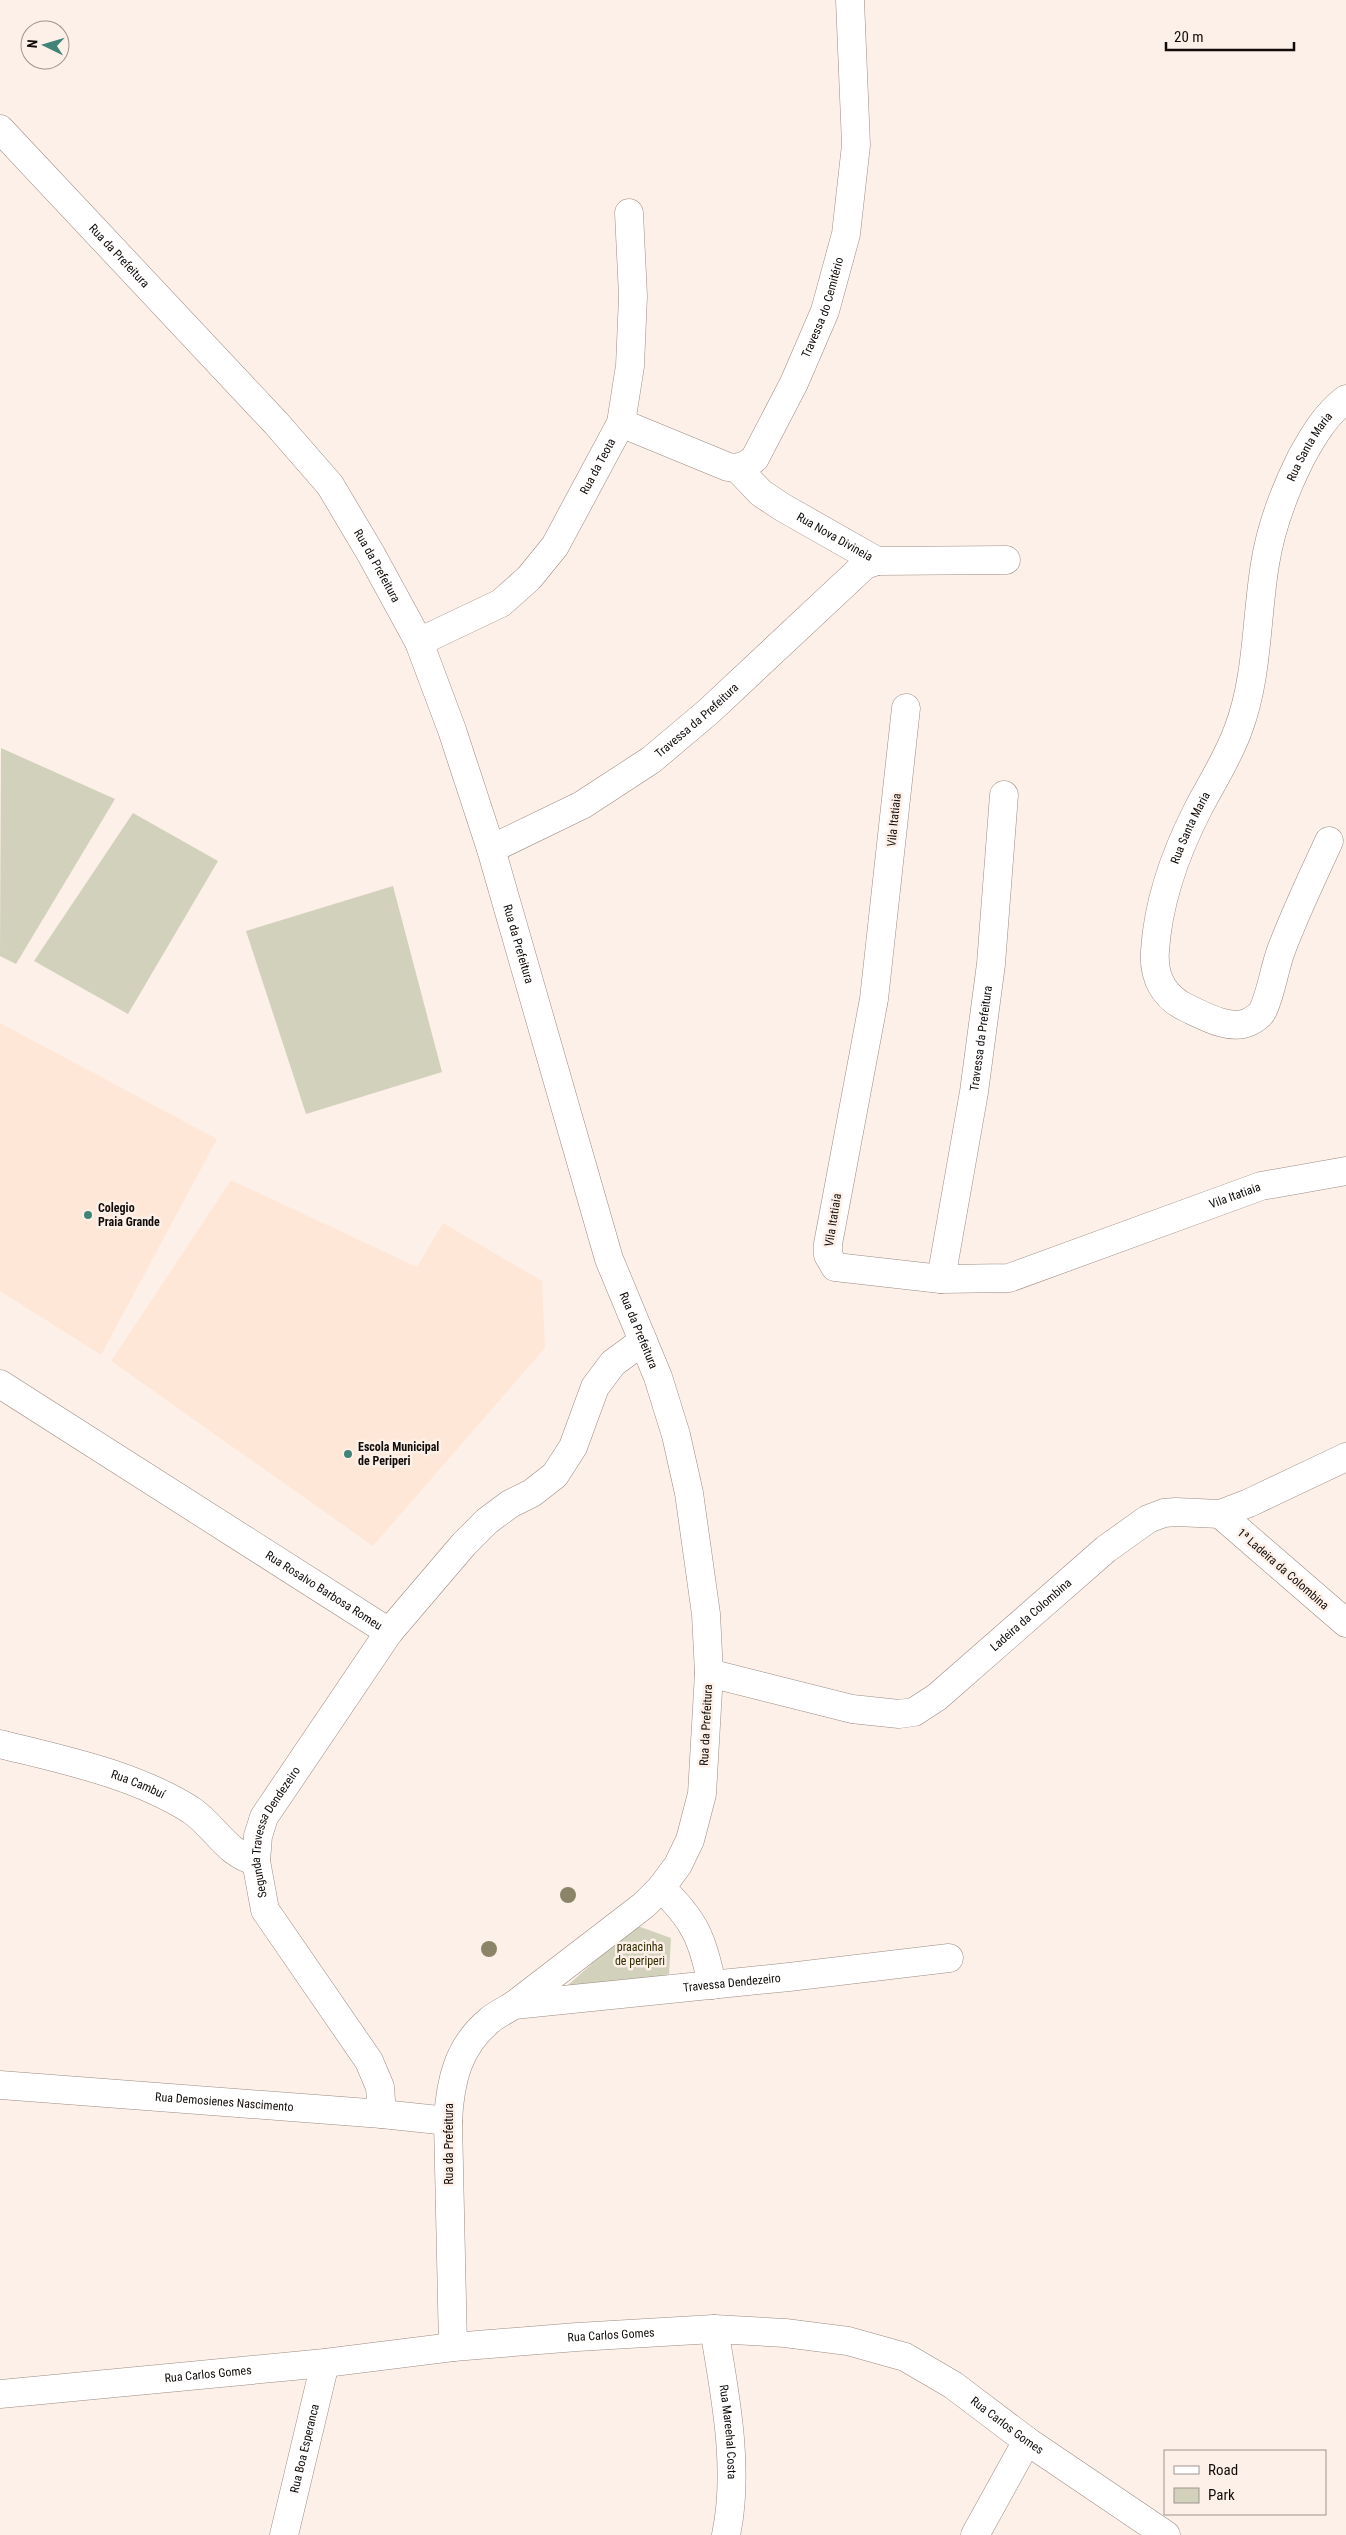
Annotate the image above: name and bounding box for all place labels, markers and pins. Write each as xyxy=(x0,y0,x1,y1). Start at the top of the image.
place label: Colegio Praia Grande xyxy=(98,1201,160,1229)
marker: Colegio Praia Grande xyxy=(82,1209,94,1221)
place label: Escola Municipal de Periperi xyxy=(358,1440,439,1468)
marker: Escola Municipal de Periperi xyxy=(342,1448,354,1460)

